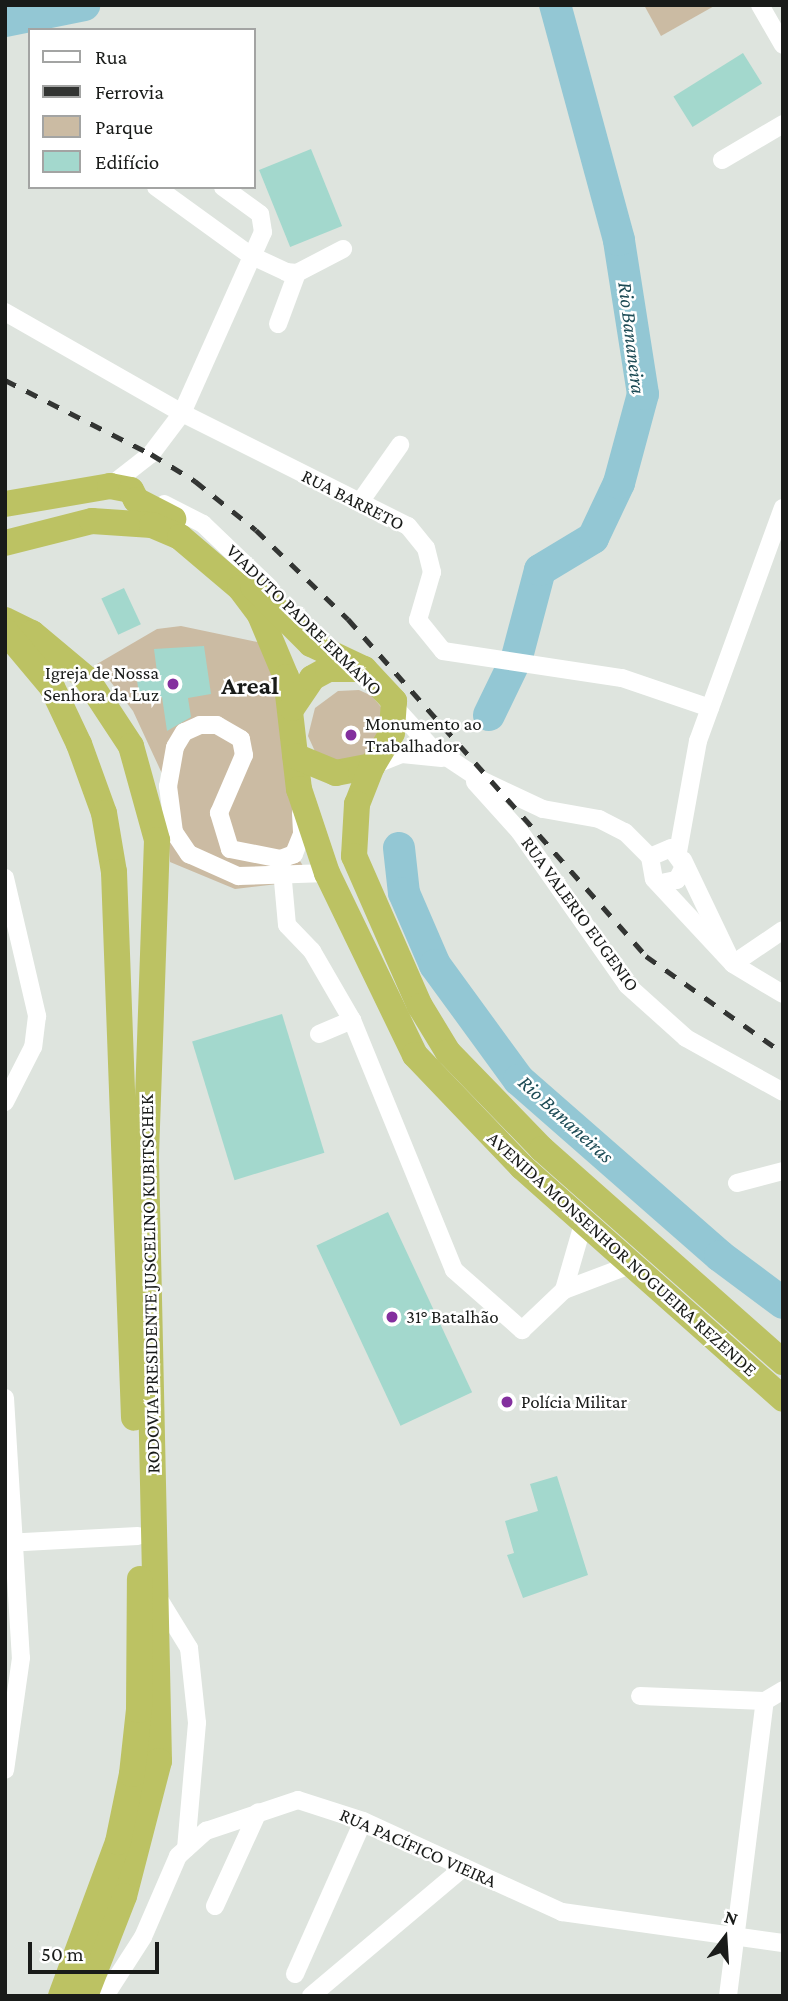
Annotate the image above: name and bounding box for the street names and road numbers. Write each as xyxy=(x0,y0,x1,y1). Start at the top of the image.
street label: RUA BARRETO xyxy=(298,464,408,536)
street label: VIADUTO PADRE ERMANO xyxy=(221,539,387,701)
street label: RUA VALERIO EUGENIO xyxy=(516,832,644,996)
street label: RODOVIA PRESIDENTE JUSCELINO KUBITSCHEK xyxy=(135,1094,165,1474)
street label: AVENIDA MONSENHOR NOGUEIRA REZENDE xyxy=(482,1127,762,1381)
street label: RUA PACÍFICO VIEIRA xyxy=(336,1803,500,1893)

